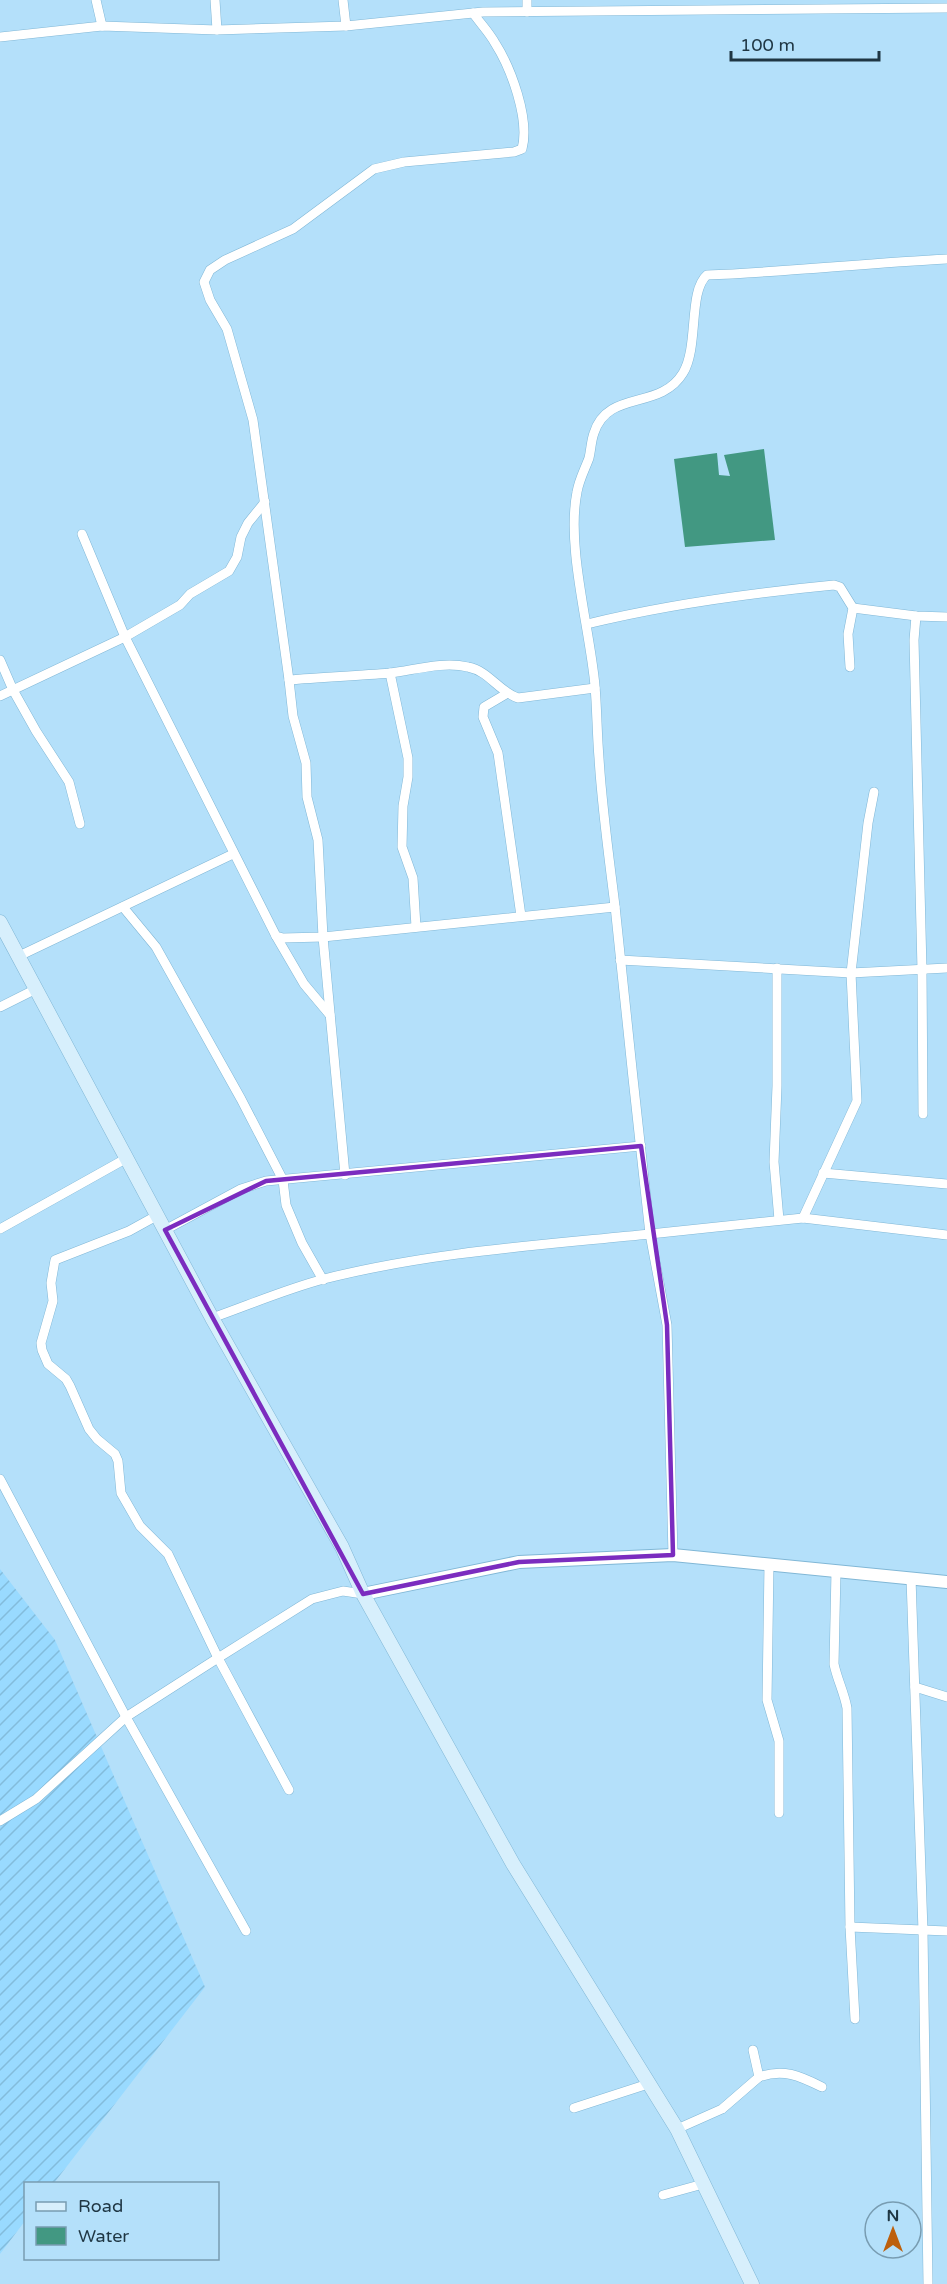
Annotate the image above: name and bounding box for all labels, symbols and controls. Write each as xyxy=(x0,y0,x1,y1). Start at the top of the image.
scale bar xyxy=(731,24,880,62)
text: 100 m xyxy=(740,34,795,56)
legend xyxy=(24,2182,219,2260)
text: Road xyxy=(78,2195,123,2217)
north arrow xyxy=(863,2200,923,2260)
text: N xyxy=(887,2206,899,2226)
text: Water xyxy=(78,2225,129,2247)

